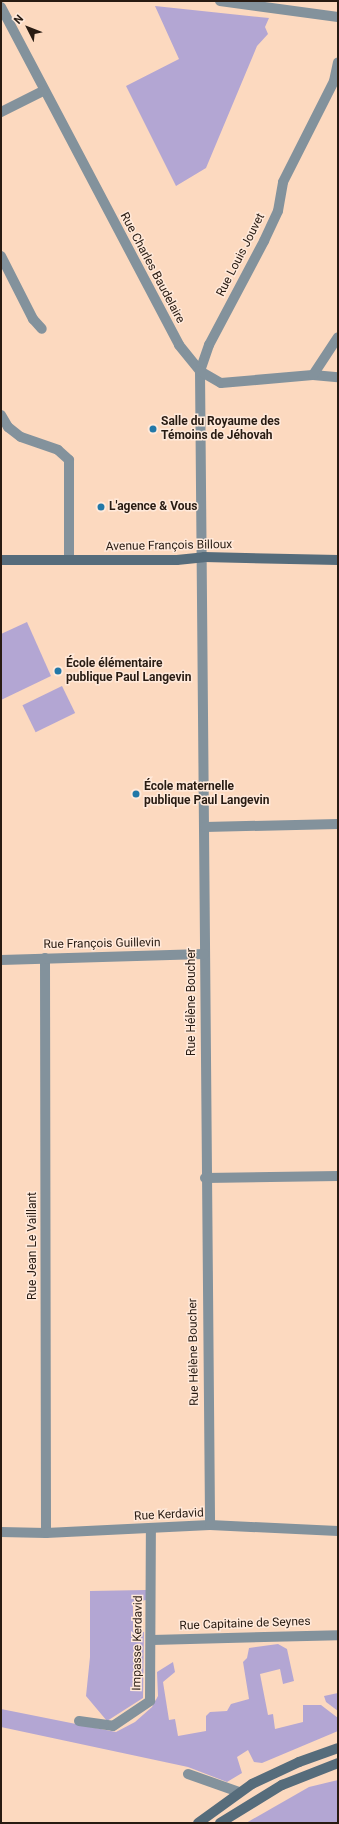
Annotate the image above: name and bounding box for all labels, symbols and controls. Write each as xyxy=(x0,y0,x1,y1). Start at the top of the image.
north arrow xyxy=(8,8,48,48)
text: N xyxy=(11,12,26,27)
street label: Rue Charles Baudelaire xyxy=(117,210,187,326)
street label: Rue Louis Jouvet xyxy=(214,211,268,299)
place label: Salle du Royaume des Témoins de Jéhovah xyxy=(161,415,280,443)
marker: Salle du Royaume des Témoins de Jéhovah xyxy=(148,424,158,434)
place label: L'agence & Vous xyxy=(109,500,197,514)
marker: L'agence & Vous xyxy=(96,502,106,512)
street label: Avenue François Billoux xyxy=(106,538,232,554)
place label: École élémentaire publique Paul Langevin xyxy=(66,657,191,685)
marker: École élémentaire publique Paul Langevin xyxy=(53,666,63,676)
place label: École maternelle publique Paul Langevin xyxy=(144,780,269,808)
marker: École maternelle publique Paul Langevin xyxy=(131,789,141,799)
street label: Rue François Guillevin xyxy=(43,936,161,952)
street label: Rue Hélène Boucher xyxy=(185,948,199,1056)
street label: Rue Jean Le Vaillant xyxy=(26,1192,40,1300)
street label: Rue Hélène Boucher xyxy=(186,1298,202,1406)
street label: Rue Kerdavid xyxy=(134,1506,204,1524)
street label: Impasse Kerdavid xyxy=(130,1595,146,1691)
street label: Rue Capitaine de Seynes xyxy=(179,1615,311,1633)

